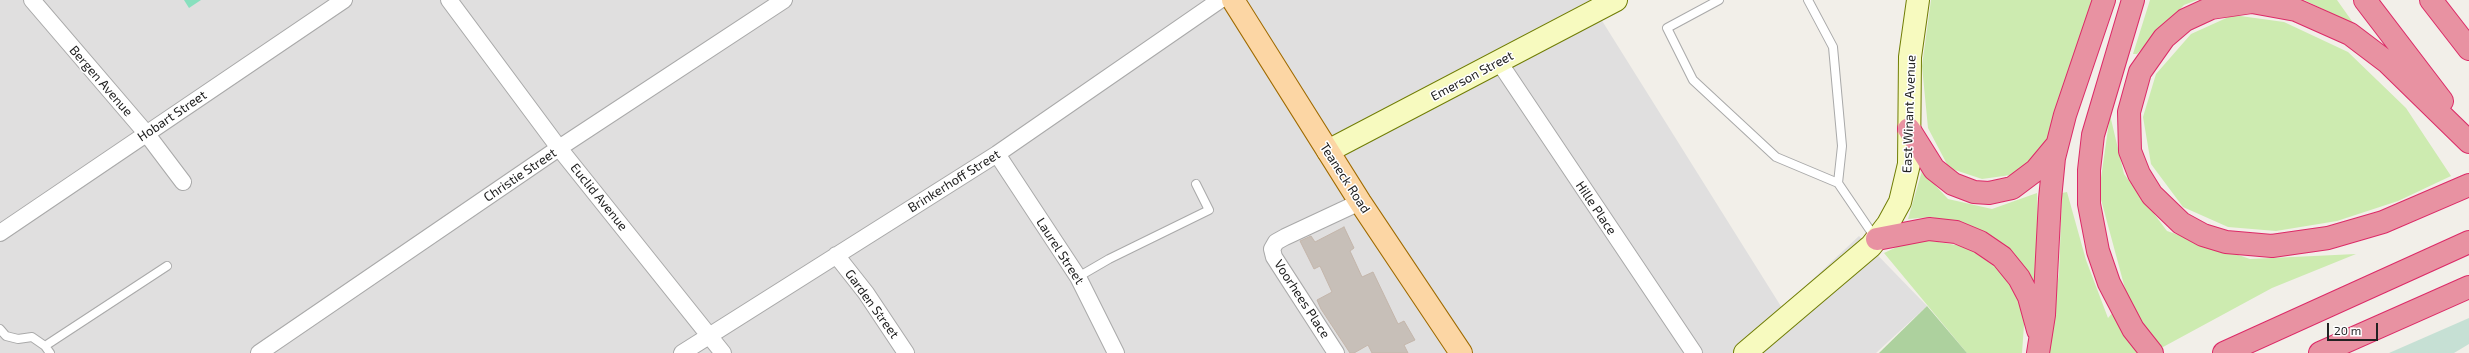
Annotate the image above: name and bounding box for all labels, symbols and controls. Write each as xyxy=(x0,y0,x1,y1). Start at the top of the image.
street label: Bergen Avenue xyxy=(66,43,136,119)
street label: Emerson Street xyxy=(1428,48,1516,104)
street label: East Winant Avenue xyxy=(1899,55,1919,173)
street label: Hobart Street xyxy=(135,87,209,145)
street label: Teaneck Road xyxy=(1317,140,1373,216)
street label: Christie Street xyxy=(481,145,559,205)
street label: Brinkerhoff Street xyxy=(905,146,1003,216)
street label: Euclid Avenue xyxy=(567,160,631,234)
street label: Hille Place xyxy=(1572,178,1620,238)
street label: Laurel Street xyxy=(1033,215,1087,287)
street label: Voorhees Place xyxy=(1271,257,1333,341)
street label: Garden Street xyxy=(842,266,902,342)
scale bar xyxy=(2329,315,2380,341)
text: 20 m xyxy=(2334,323,2361,337)

